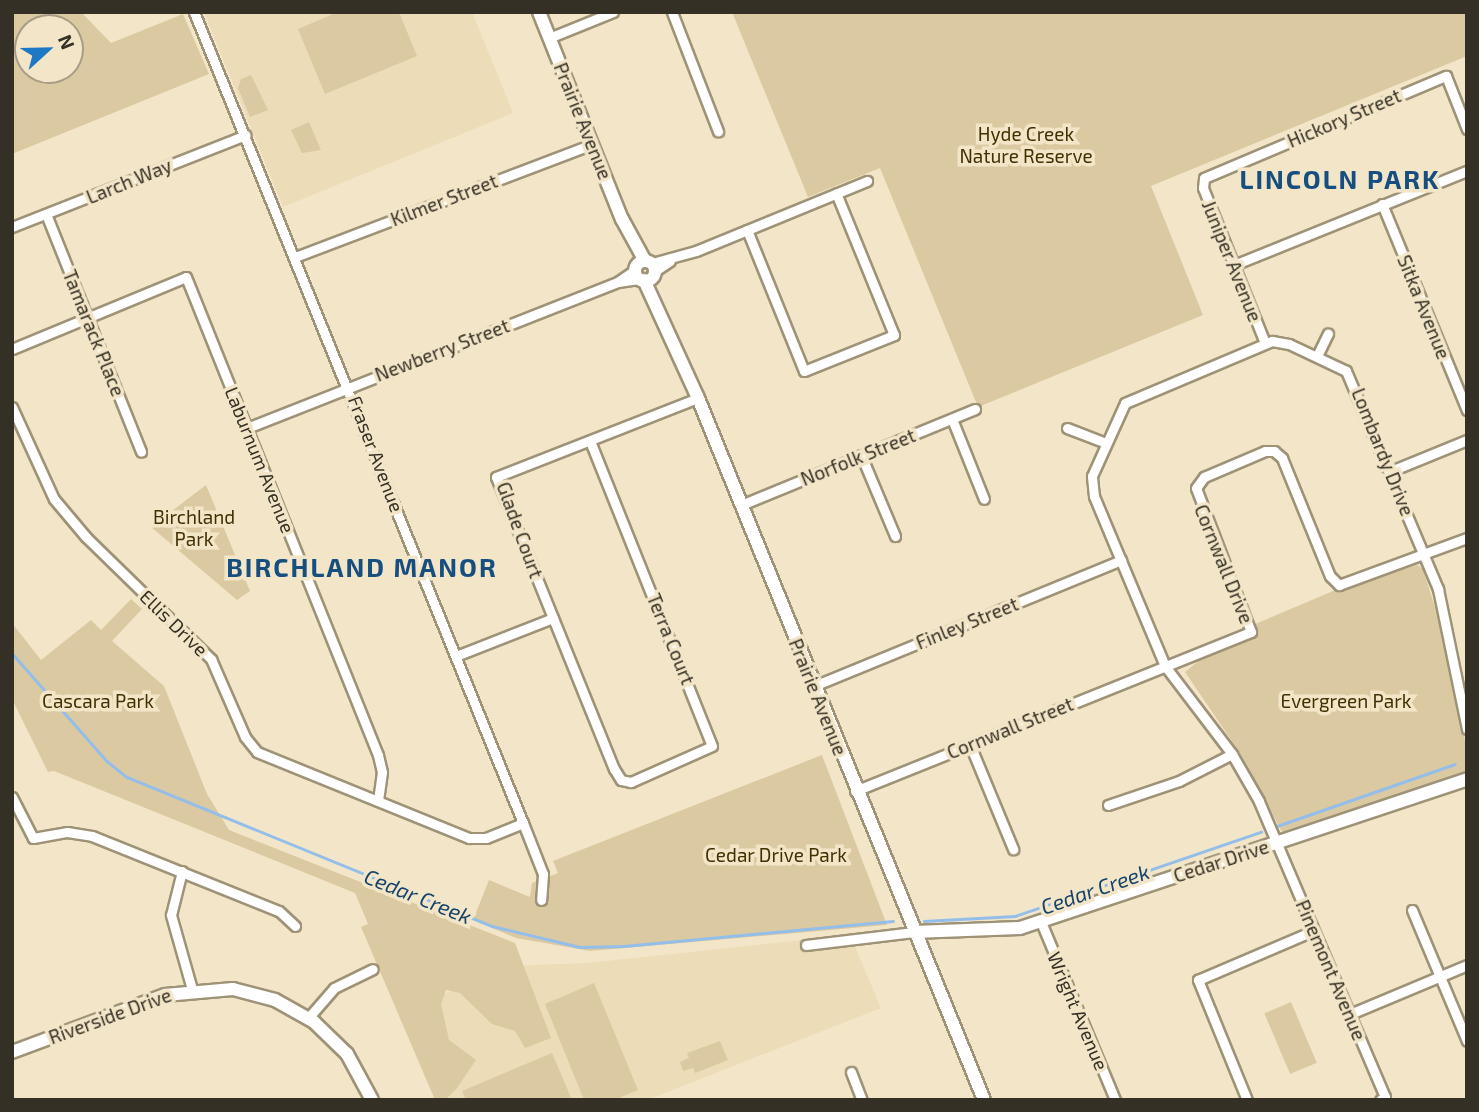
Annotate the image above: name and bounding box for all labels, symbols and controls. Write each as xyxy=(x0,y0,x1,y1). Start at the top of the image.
north arrow xyxy=(14,14,84,84)
text: N xyxy=(54,31,80,52)
street label: Prairie Avenue xyxy=(549,59,617,183)
street label: Hickory Street xyxy=(1284,84,1404,152)
park label: Hyde Creek Nature Reserve xyxy=(959,123,1093,167)
street label: Larch Way xyxy=(83,153,175,209)
district label: LINCOLN PARK xyxy=(1241,163,1439,195)
street label: Kilmer Street xyxy=(387,169,501,231)
street label: Juniper Avenue xyxy=(1197,197,1267,325)
street label: Sitka Avenue xyxy=(1393,251,1455,363)
street label: Tamarack Place xyxy=(58,266,130,400)
street label: Newberry Street xyxy=(371,314,513,386)
street label: Laburnum Avenue xyxy=(220,383,300,537)
street label: Lombardy Drive xyxy=(1347,385,1419,519)
street label: Fraser Avenue xyxy=(343,392,409,516)
street label: Norfolk Street xyxy=(797,424,919,490)
street label: Glade Court xyxy=(492,479,548,581)
street label: Cornwall Drive xyxy=(1190,501,1258,627)
park label: Birchland Park xyxy=(153,506,235,550)
district label: BIRCHLAND MANOR xyxy=(228,551,496,583)
street label: Ellis Drive xyxy=(135,585,213,661)
street label: Terra Court xyxy=(642,590,700,688)
street label: Finley Street xyxy=(912,592,1022,654)
street label: Prairie Avenue xyxy=(784,635,852,759)
park label: Cascara Park xyxy=(42,690,154,712)
park label: Evergreen Park xyxy=(1281,690,1411,712)
street label: Cornwall Street xyxy=(943,692,1077,764)
street label: Cedar Drive xyxy=(1170,835,1272,887)
park label: Cedar Drive Park xyxy=(705,844,847,866)
water label: Cedar Creek xyxy=(1037,859,1153,919)
water label: Cedar Creek xyxy=(361,863,475,929)
street label: Pinemont Avenue xyxy=(1291,896,1371,1044)
street label: Wright Avenue xyxy=(1043,948,1113,1074)
street label: Riverside Drive xyxy=(45,983,175,1049)

